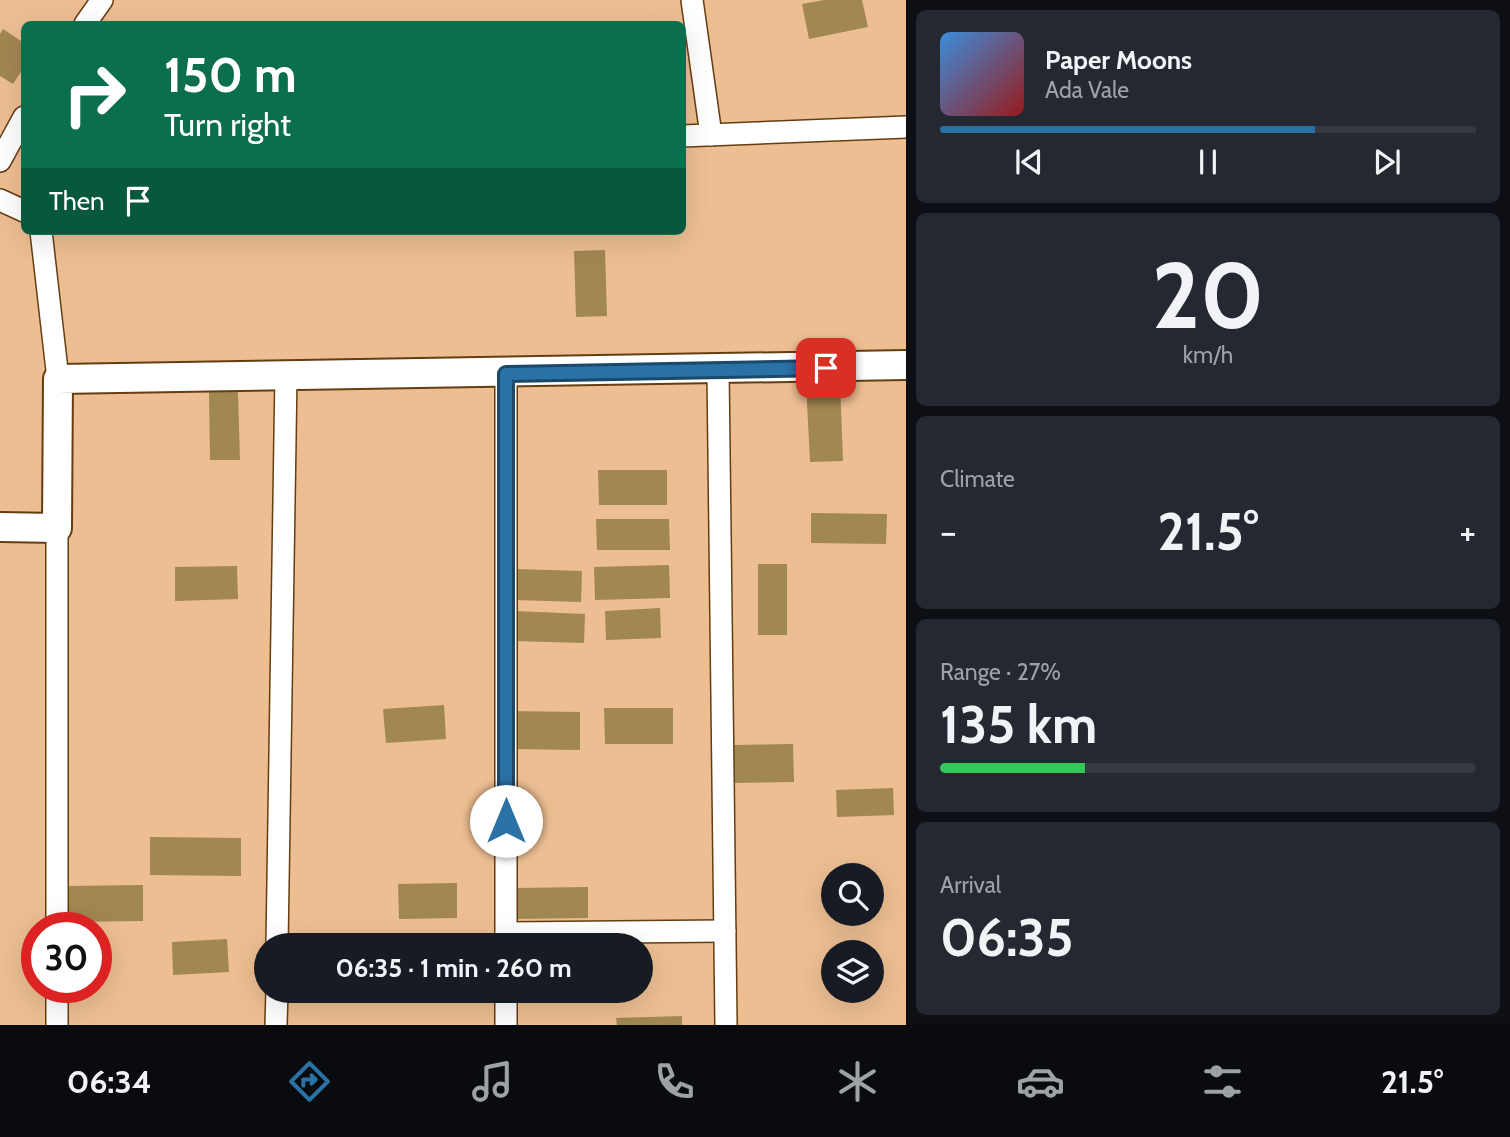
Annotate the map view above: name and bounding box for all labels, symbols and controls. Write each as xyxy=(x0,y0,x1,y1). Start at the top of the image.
text: Paper Moons xyxy=(1045,44,1192,76)
text: 150 m xyxy=(164,45,297,104)
icon: right xyxy=(49,49,140,140)
text: Ada Vale xyxy=(1045,76,1129,104)
text: Turn right xyxy=(164,105,291,144)
icon: previous xyxy=(1010,143,1048,181)
icon: pause xyxy=(1189,143,1227,181)
icon: next xyxy=(1368,143,1406,181)
icon: arrive xyxy=(119,182,157,220)
text: Then xyxy=(49,185,105,217)
text: 20 xyxy=(1152,240,1264,351)
pin xyxy=(796,338,856,398)
text: km/h xyxy=(1183,341,1233,369)
icon: arrive xyxy=(807,349,845,387)
text: Climate xyxy=(940,465,1015,493)
text: 21.5° xyxy=(1157,500,1259,563)
text: − xyxy=(940,508,957,555)
text: + xyxy=(1459,508,1476,555)
text: Range · 27% xyxy=(940,658,1061,686)
text: 135 km xyxy=(940,693,1097,756)
position arrow xyxy=(469,784,543,858)
map controls xyxy=(821,863,884,1003)
button: search xyxy=(821,863,884,926)
text: Arrival xyxy=(940,871,1001,899)
text: 06:35 xyxy=(940,906,1073,969)
speed limit sign: 30 xyxy=(21,912,112,1003)
button: layers xyxy=(821,940,884,1003)
text: 06:35 · 1 min · 260 m xyxy=(336,952,571,984)
icon: directions xyxy=(285,1057,334,1106)
icon: music xyxy=(468,1057,517,1106)
icon: phone xyxy=(650,1057,699,1106)
icon: climate xyxy=(833,1057,882,1106)
icon: car xyxy=(1016,1057,1065,1106)
icon: filters xyxy=(1198,1057,1247,1106)
text: 06:34 xyxy=(67,1062,152,1101)
text: 21.5° xyxy=(1381,1062,1443,1101)

